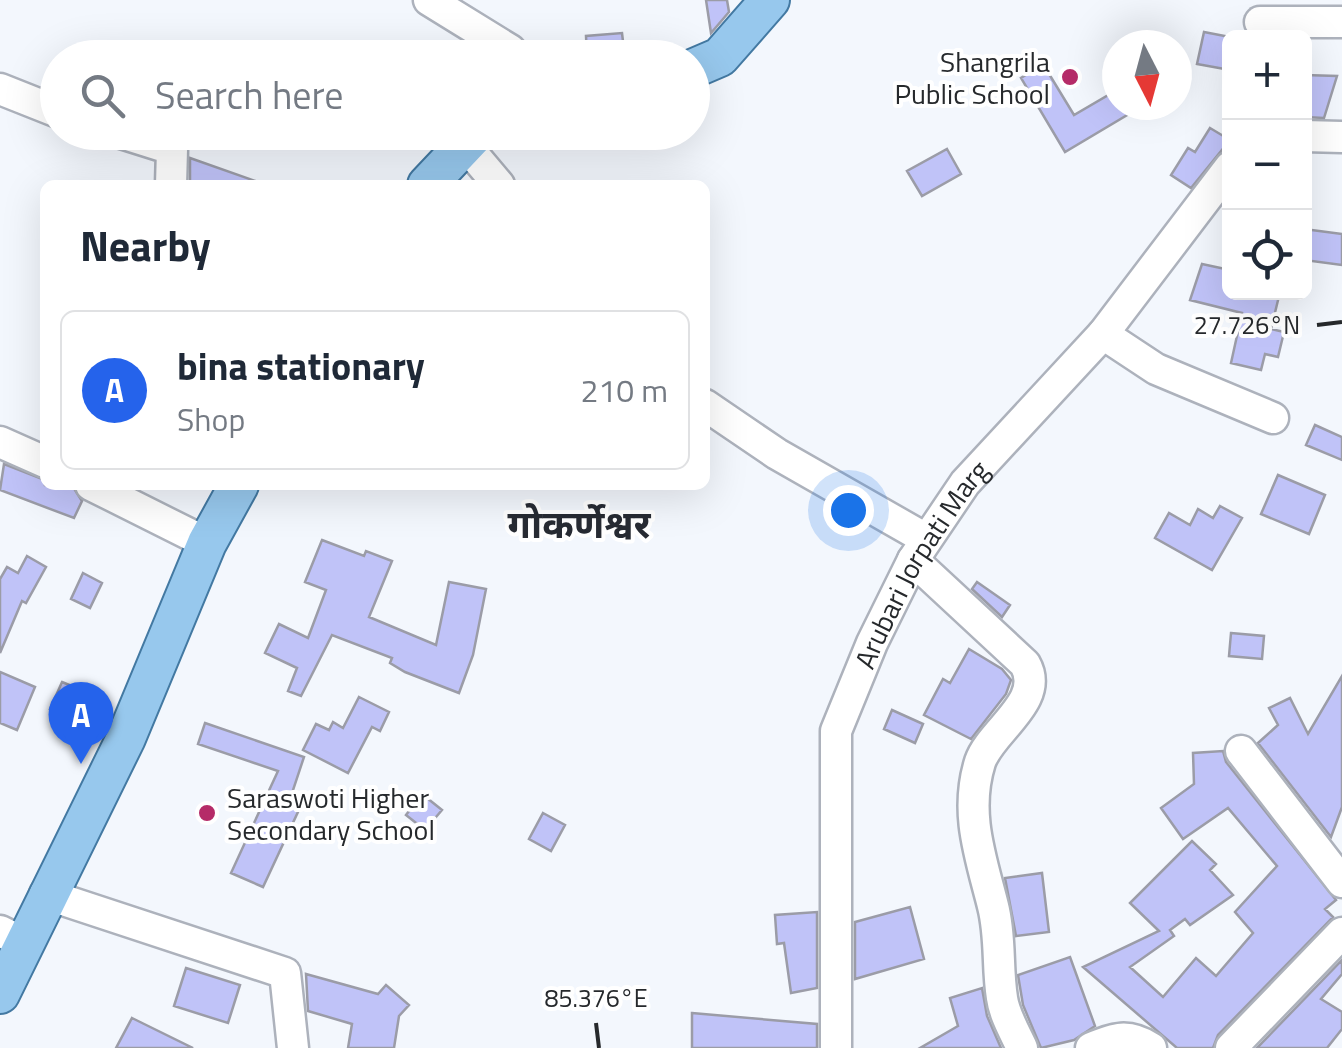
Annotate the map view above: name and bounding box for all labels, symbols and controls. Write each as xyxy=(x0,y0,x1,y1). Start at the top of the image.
north arrow xyxy=(1102,30,1192,120)
map controls xyxy=(1222,30,1312,300)
button: + xyxy=(1222,30,1312,120)
search box xyxy=(40,40,710,150)
place label: Shangrila Public School xyxy=(894,40,1050,115)
text: Search here xyxy=(155,66,343,124)
marker: Shangrila Public School xyxy=(1059,66,1081,88)
icon: search xyxy=(75,68,130,123)
button: − xyxy=(1222,120,1312,210)
button: locate xyxy=(1222,210,1312,300)
text: Nearby xyxy=(80,213,211,277)
text: 27.726°N xyxy=(1194,306,1300,344)
text: bina stationary xyxy=(177,337,425,395)
text: A xyxy=(105,366,124,414)
text: 210 m xyxy=(580,366,668,414)
text: Shop xyxy=(177,395,245,443)
street label: Arubari Jorpati Marg xyxy=(842,449,998,675)
your location xyxy=(823,485,874,536)
district label: गोकर्णेश्वर xyxy=(508,495,652,553)
pin: A xyxy=(48,682,114,764)
place label: Saraswoti Higher Secondary School xyxy=(227,776,435,851)
marker: Saraswoti Higher Secondary School xyxy=(196,802,218,824)
text: 85.376°E xyxy=(544,979,648,1017)

